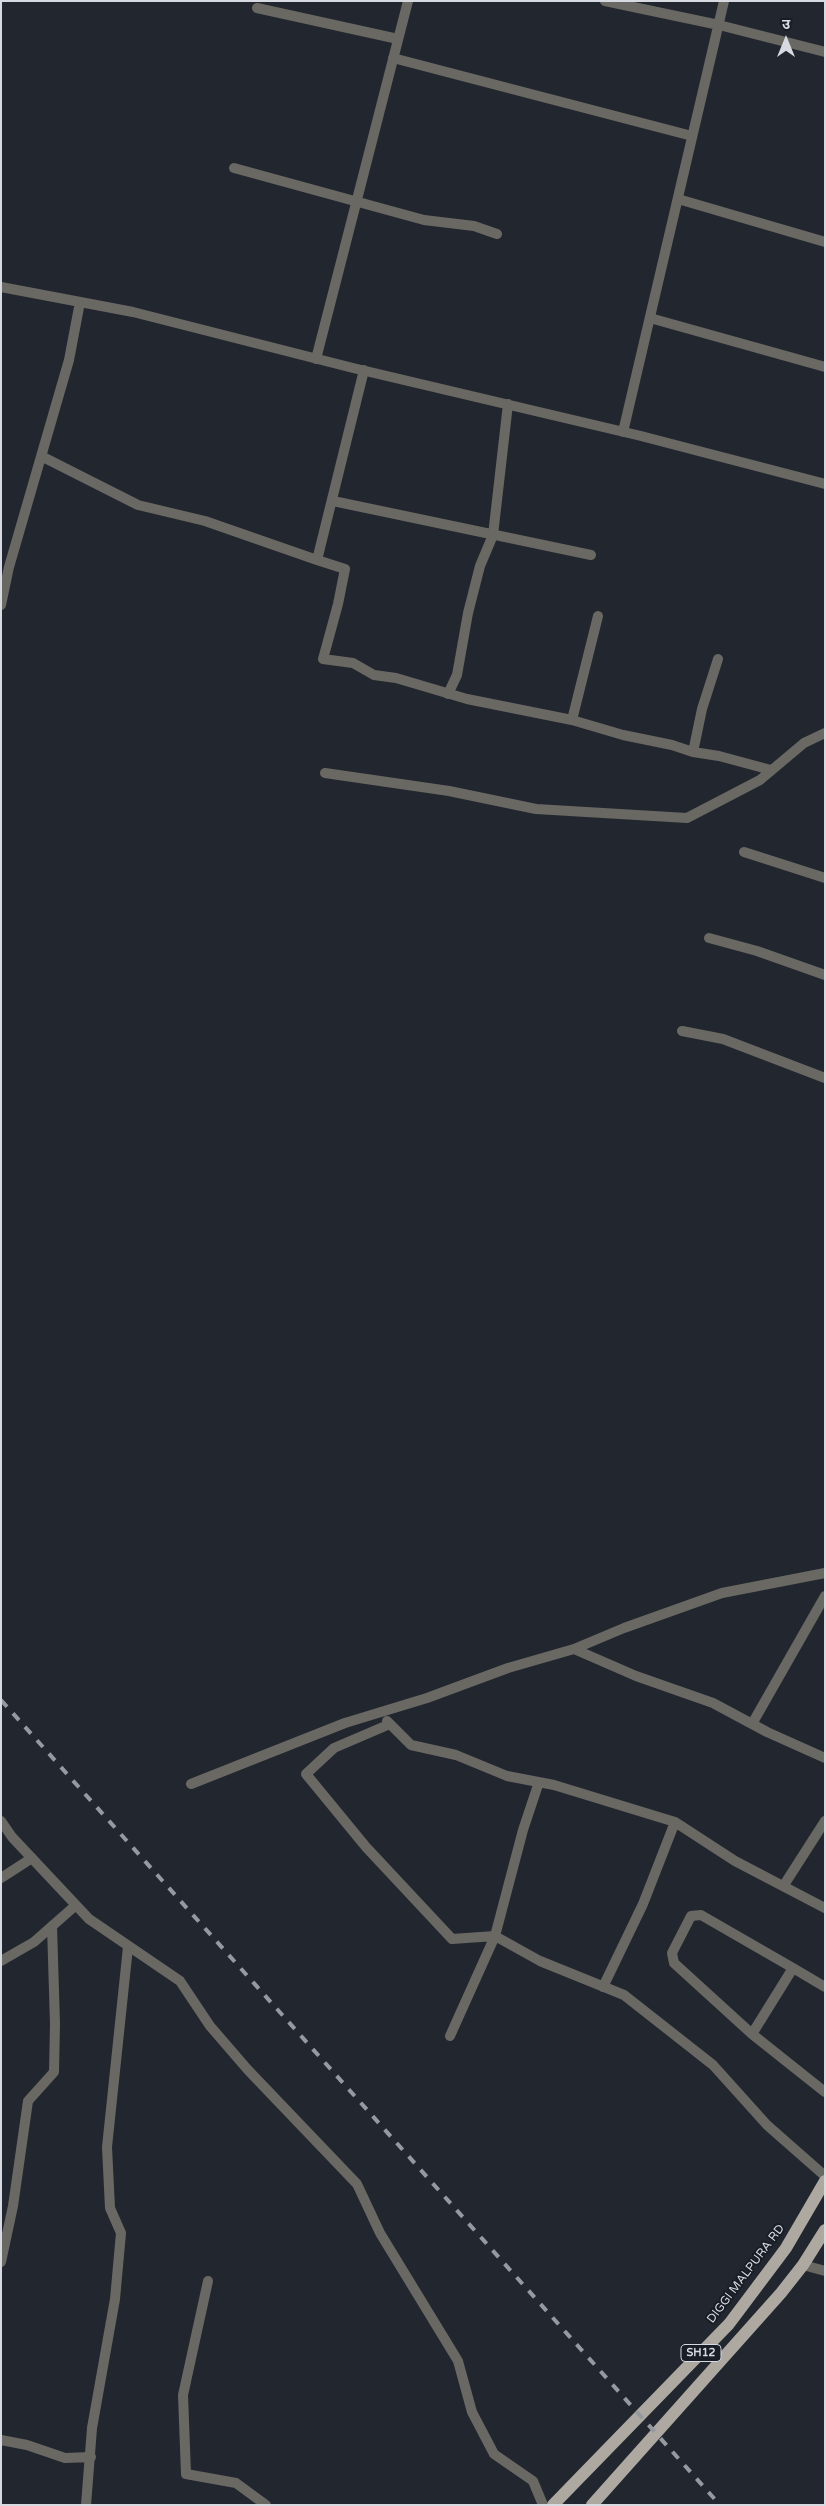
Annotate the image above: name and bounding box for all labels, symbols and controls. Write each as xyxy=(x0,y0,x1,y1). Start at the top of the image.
north arrow xyxy=(761,15,811,65)
text: उ xyxy=(782,16,790,33)
street label: DIGGI MALPURA RD xyxy=(704,2222,788,2326)
road number: SH12 xyxy=(681,2344,721,2362)

